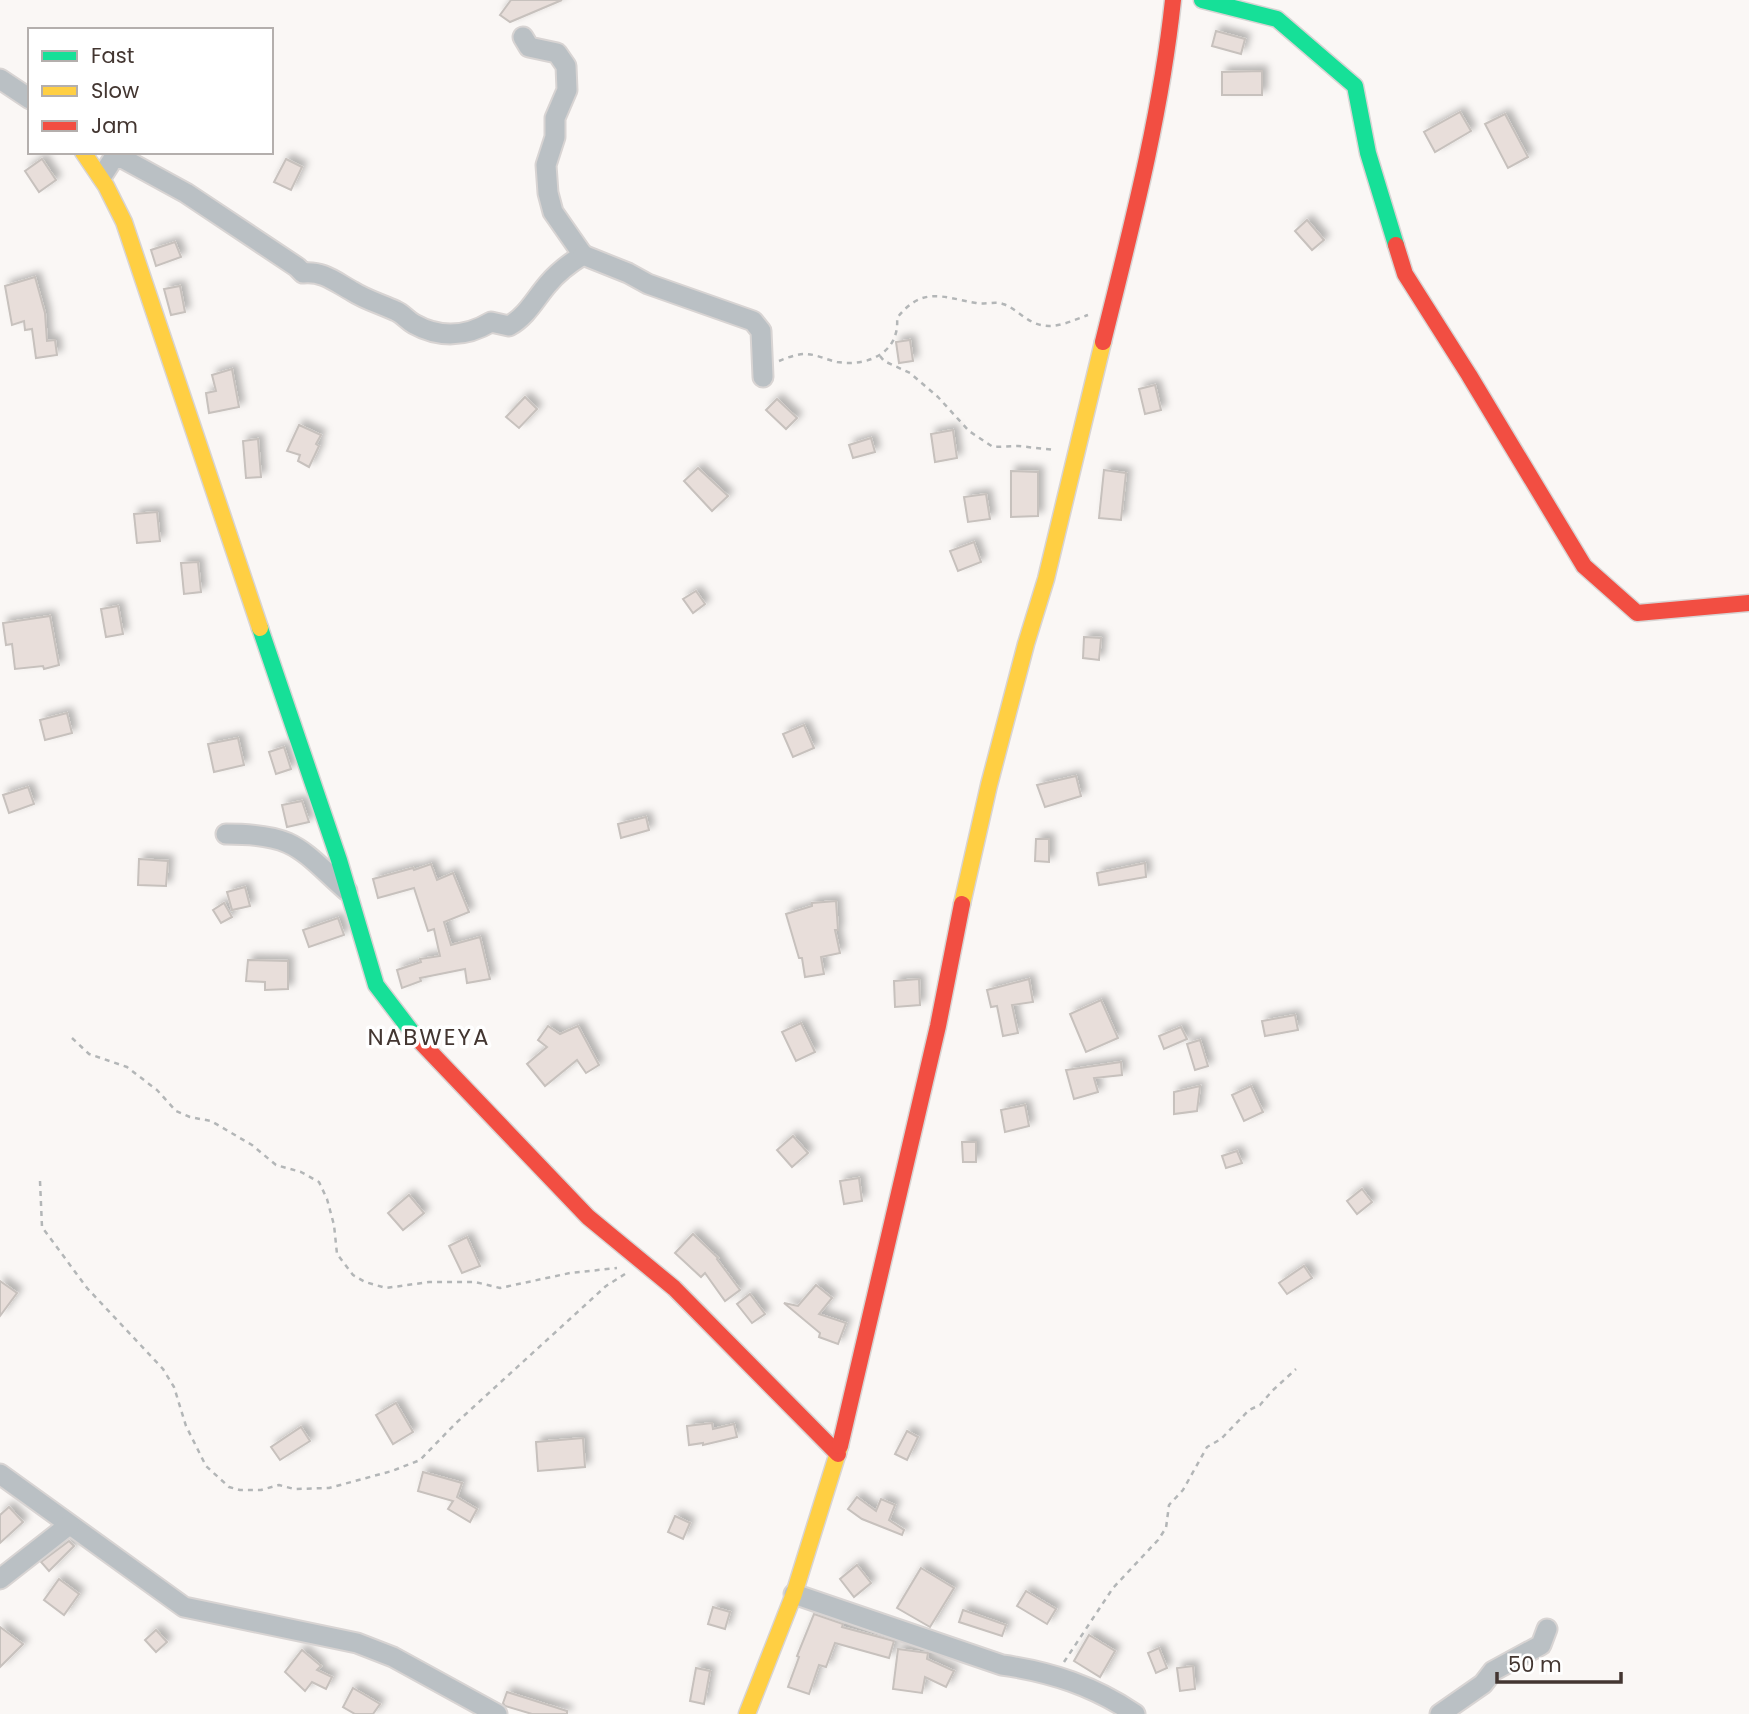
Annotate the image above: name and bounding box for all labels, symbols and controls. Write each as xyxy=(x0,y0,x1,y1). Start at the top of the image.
legend xyxy=(28,28,273,154)
text: Fast xyxy=(91,41,134,70)
text: Slow xyxy=(91,76,139,105)
text: Jam xyxy=(91,111,138,140)
district label: NABWEYA xyxy=(368,1021,490,1053)
scale bar xyxy=(1497,1640,1621,1684)
text: 50 m xyxy=(1508,1650,1562,1679)

